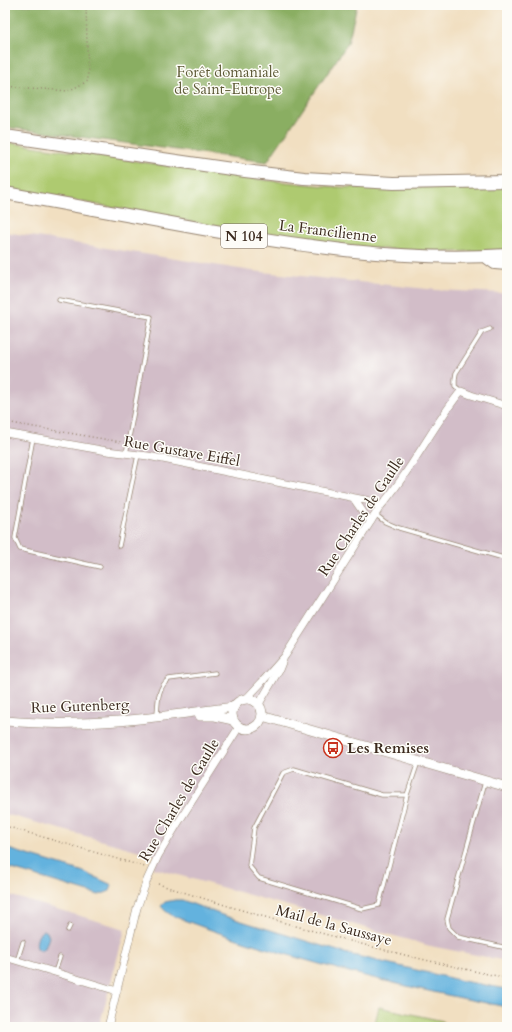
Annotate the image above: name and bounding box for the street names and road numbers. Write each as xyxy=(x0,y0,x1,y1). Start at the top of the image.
street label: La Francilienne xyxy=(278,215,378,247)
road number: N 104 xyxy=(221,224,267,248)
street label: Rue Gustave Eiffel xyxy=(122,431,242,471)
street label: Rue Charles de Gaulle xyxy=(313,452,409,580)
street label: Rue Gutenberg xyxy=(30,694,130,718)
street label: Rue Charles de Gaulle xyxy=(134,734,224,865)
street label: Mail de la Saussaye xyxy=(274,900,394,950)

